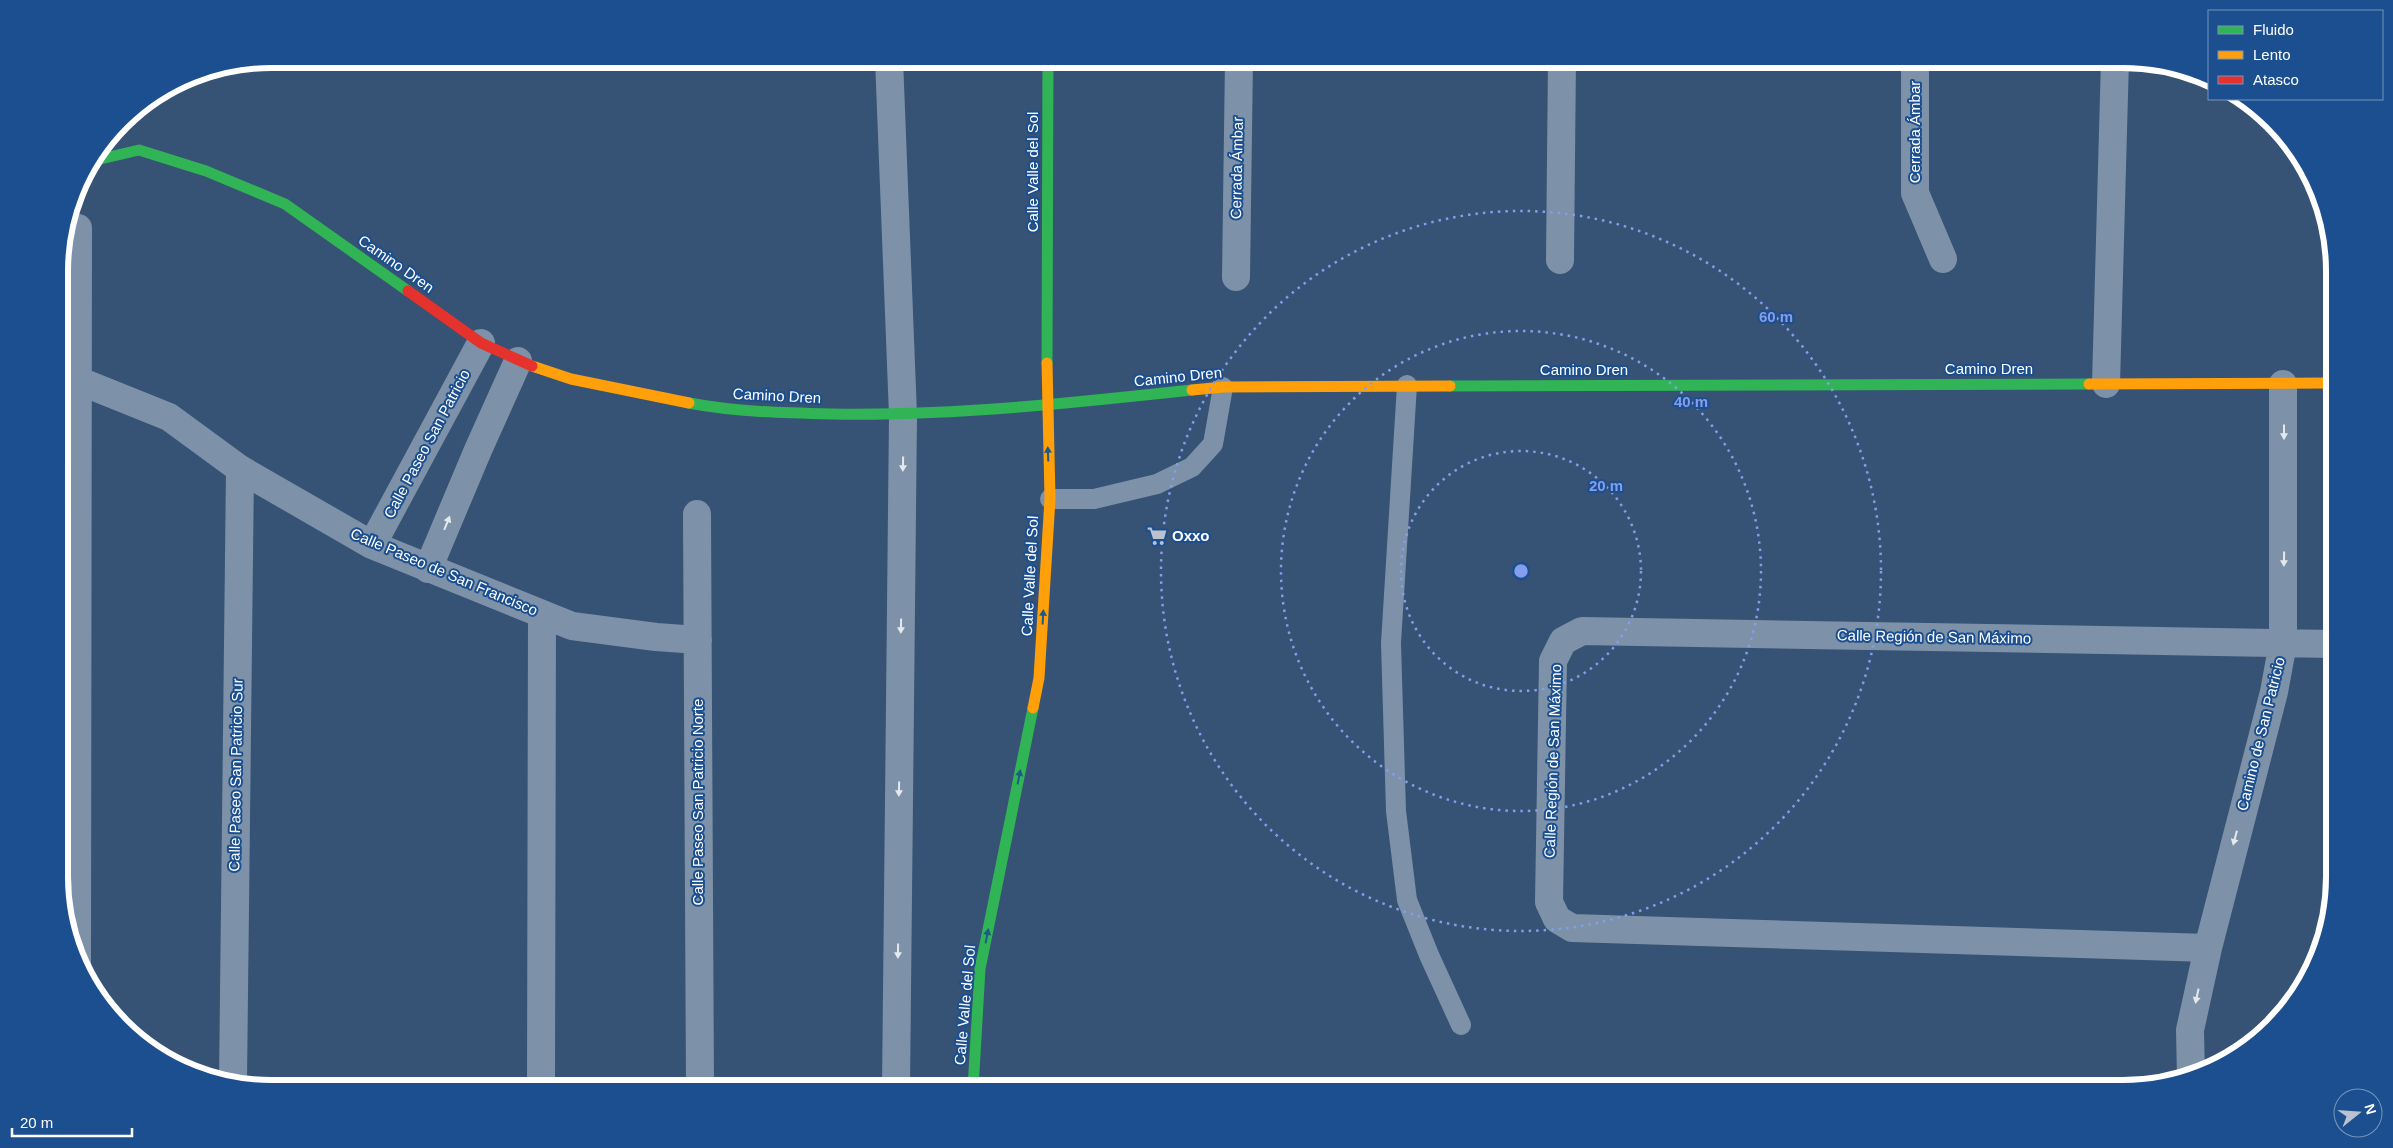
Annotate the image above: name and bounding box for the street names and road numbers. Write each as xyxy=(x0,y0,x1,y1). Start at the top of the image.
street label: Cerrada Ámbar xyxy=(1906,81,1923,183)
street label: Calle Valle del Sol xyxy=(1024,112,1041,232)
street label: Cerrada Ámbar xyxy=(1227,117,1246,219)
street label: Camino Dren xyxy=(355,231,437,296)
street label: Camino Dren xyxy=(1945,360,2033,377)
street label: Camino Dren xyxy=(1540,361,1628,378)
street label: Camino Dren xyxy=(1133,363,1223,390)
street label: Calle Paseo San Patricio xyxy=(380,367,473,521)
street label: Camino Dren xyxy=(732,385,822,406)
street label: Calle Valle del Sol xyxy=(1018,515,1041,637)
street label: Calle Paseo de San Francisco xyxy=(348,524,540,619)
street label: Calle Región de San Máximo xyxy=(1837,626,2031,647)
street label: Camino de San Patricio xyxy=(2233,655,2288,812)
street label: Calle Región de San Máximo xyxy=(1541,664,1564,858)
street label: Calle Paseo San Patricio Sur xyxy=(225,678,246,872)
street label: Calle Paseo San Patricio Norte xyxy=(689,699,706,905)
street label: Calle Valle del Sol xyxy=(951,944,978,1066)

